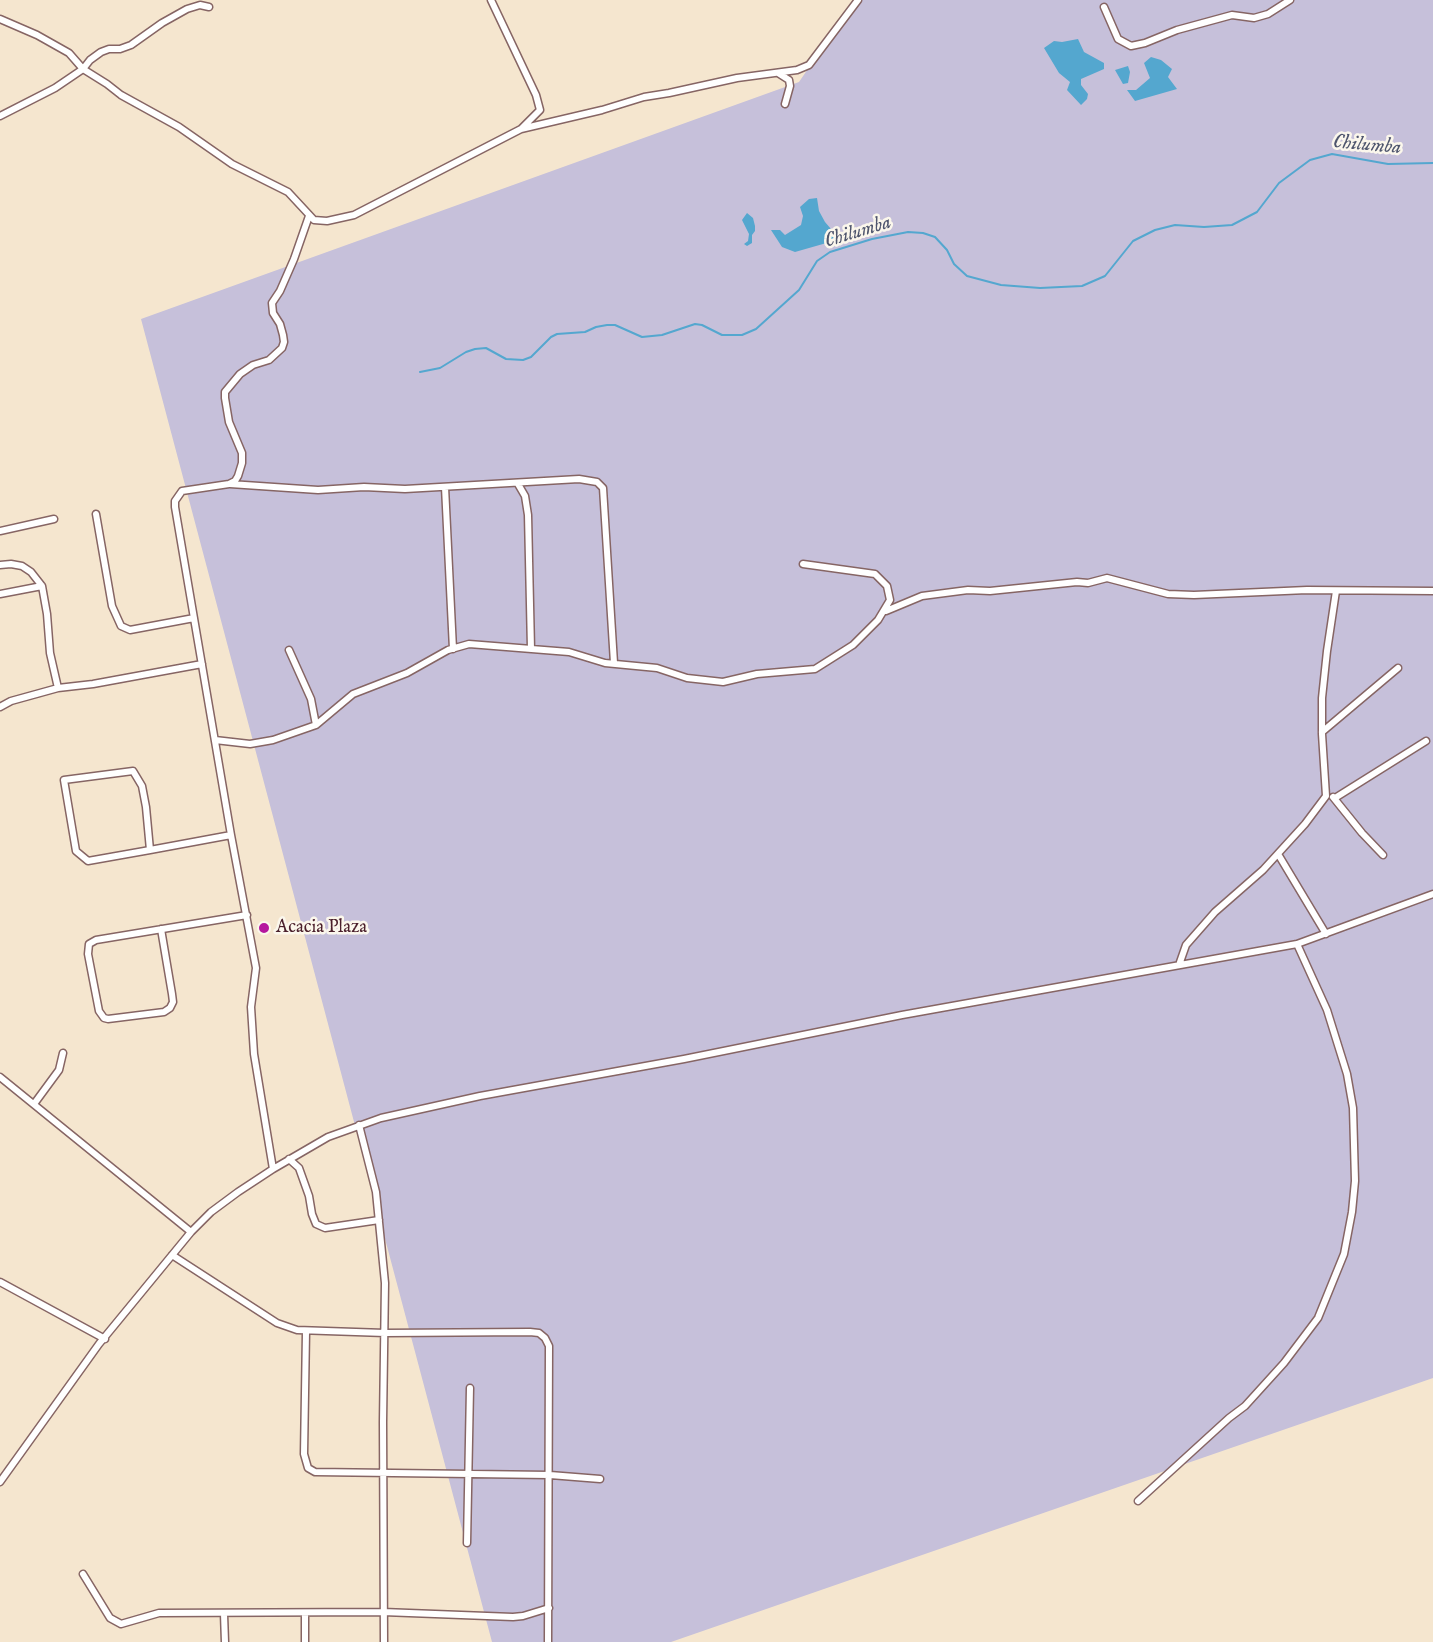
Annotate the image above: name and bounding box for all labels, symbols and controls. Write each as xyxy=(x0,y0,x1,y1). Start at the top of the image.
water label: Chilumba xyxy=(1332,131,1402,161)
water label: Chilumba xyxy=(822,212,894,254)
place label: Acacia Plaza xyxy=(276,917,367,939)
marker: Acacia Plaza xyxy=(257,921,271,935)

